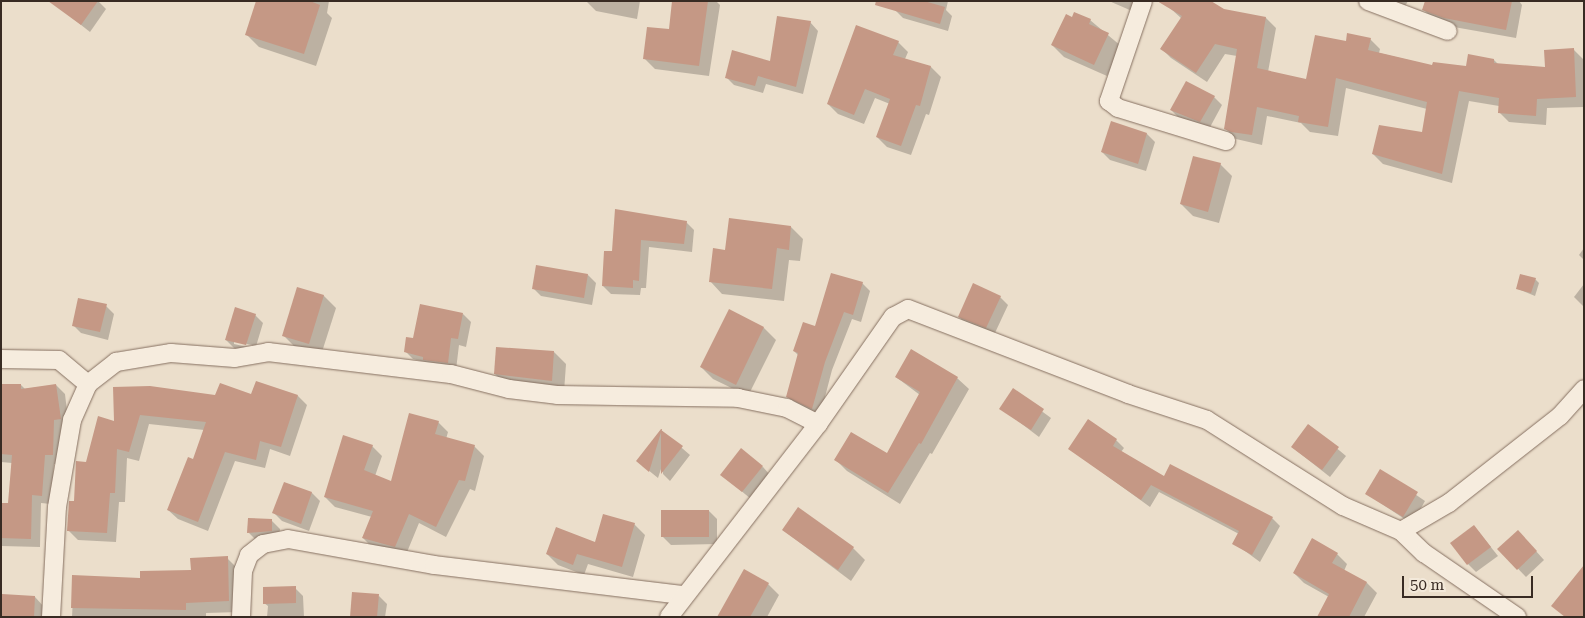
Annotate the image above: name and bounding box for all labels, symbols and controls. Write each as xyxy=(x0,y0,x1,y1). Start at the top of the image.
scale bar xyxy=(1405,566,1536,598)
text: 50 m xyxy=(1410,576,1444,594)

